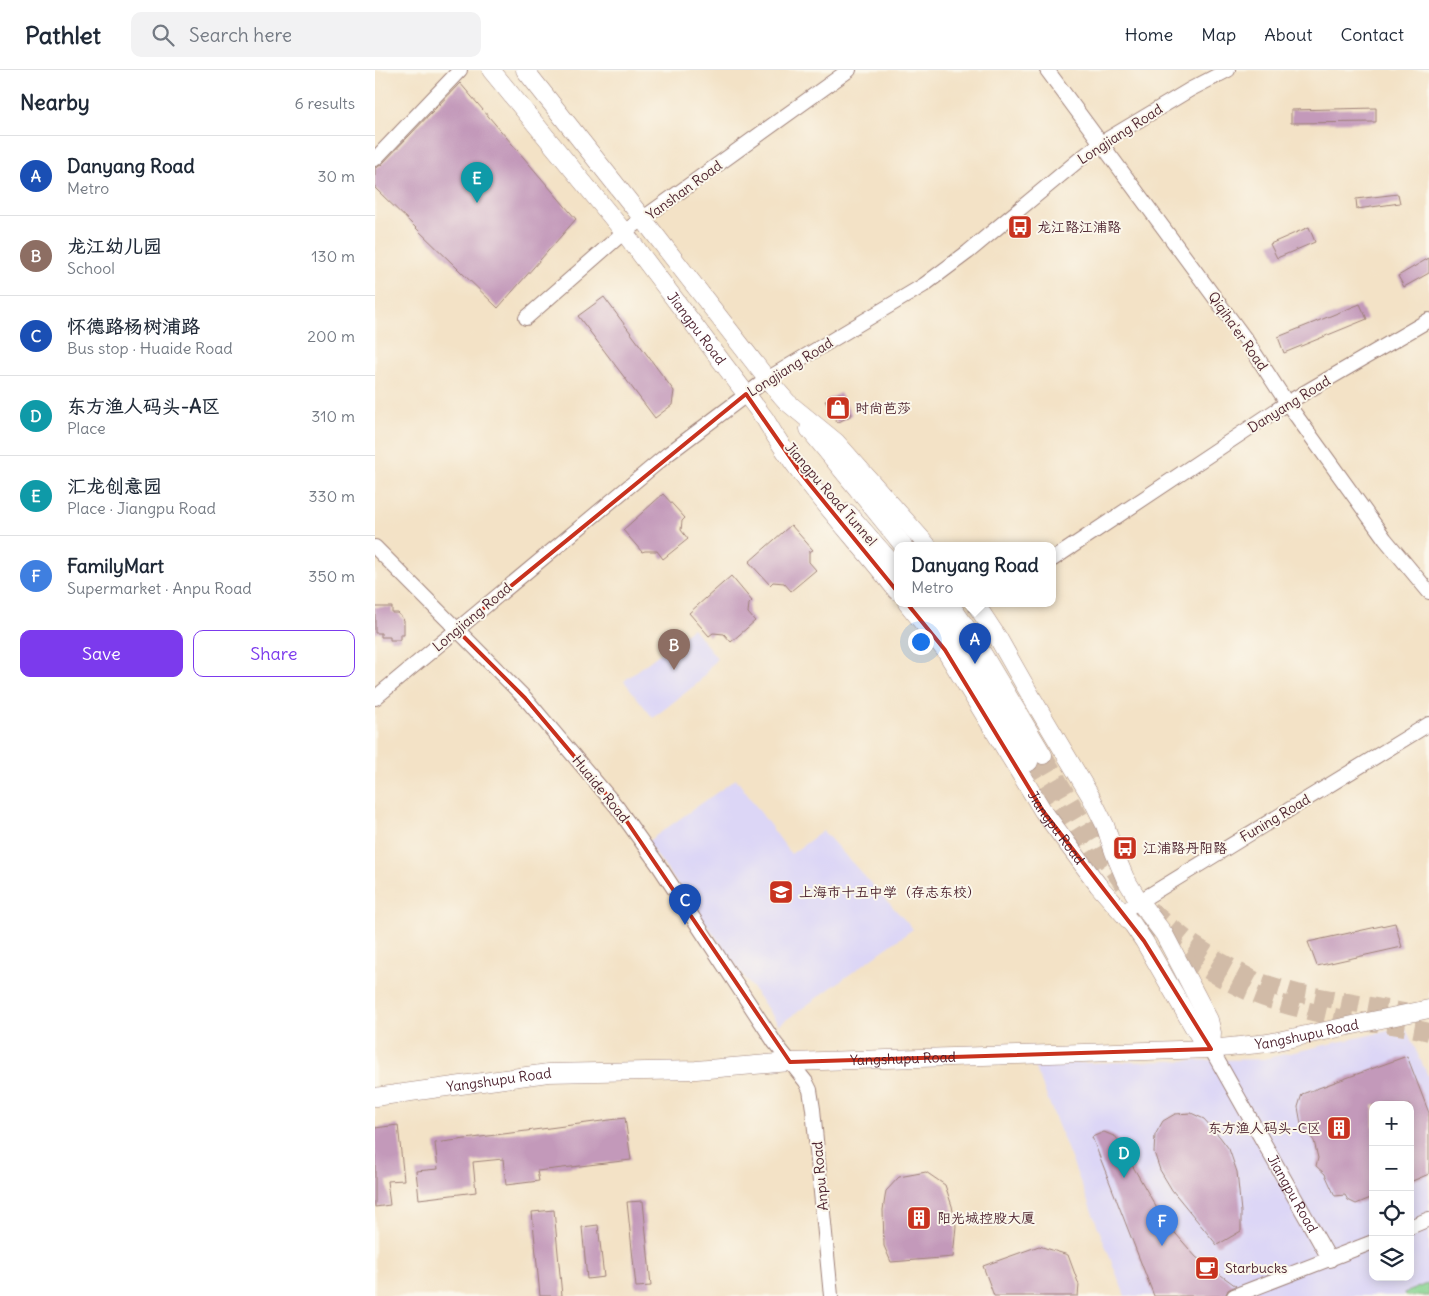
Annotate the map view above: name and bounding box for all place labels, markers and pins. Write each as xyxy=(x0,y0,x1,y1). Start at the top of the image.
pin: E xyxy=(461,162,493,203)
bus stop icon: 龙江路江浦路 xyxy=(1007,214,1033,240)
place label: 龙江路江浦路 xyxy=(1037,218,1121,236)
shop icon: 时尚芭莎 xyxy=(825,395,851,421)
place label: 时尚芭莎 xyxy=(855,399,911,417)
pin: A xyxy=(959,623,991,664)
pin: B xyxy=(658,629,690,670)
bus stop icon: 江浦路丹阳路 xyxy=(1112,835,1138,861)
place label: 江浦路丹阳路 xyxy=(1143,839,1227,857)
school or university icon: 上海市十五中学（存志东校） xyxy=(768,879,794,905)
place label: 上海市十五中学（存志东校） xyxy=(799,883,981,901)
pin: C xyxy=(669,884,701,925)
building icon: 东方渔人码头-C区 xyxy=(1326,1115,1352,1141)
place label: 东方渔人码头-C区 xyxy=(1208,1119,1321,1137)
pin: D xyxy=(1108,1137,1140,1178)
building icon: 阳光城控股大厦 xyxy=(906,1205,932,1231)
pin: F xyxy=(1146,1205,1178,1246)
place label: 阳光城控股大厦 xyxy=(937,1209,1035,1227)
cafe icon: Starbucks xyxy=(1194,1255,1220,1281)
place label: Starbucks xyxy=(1225,1259,1287,1277)

